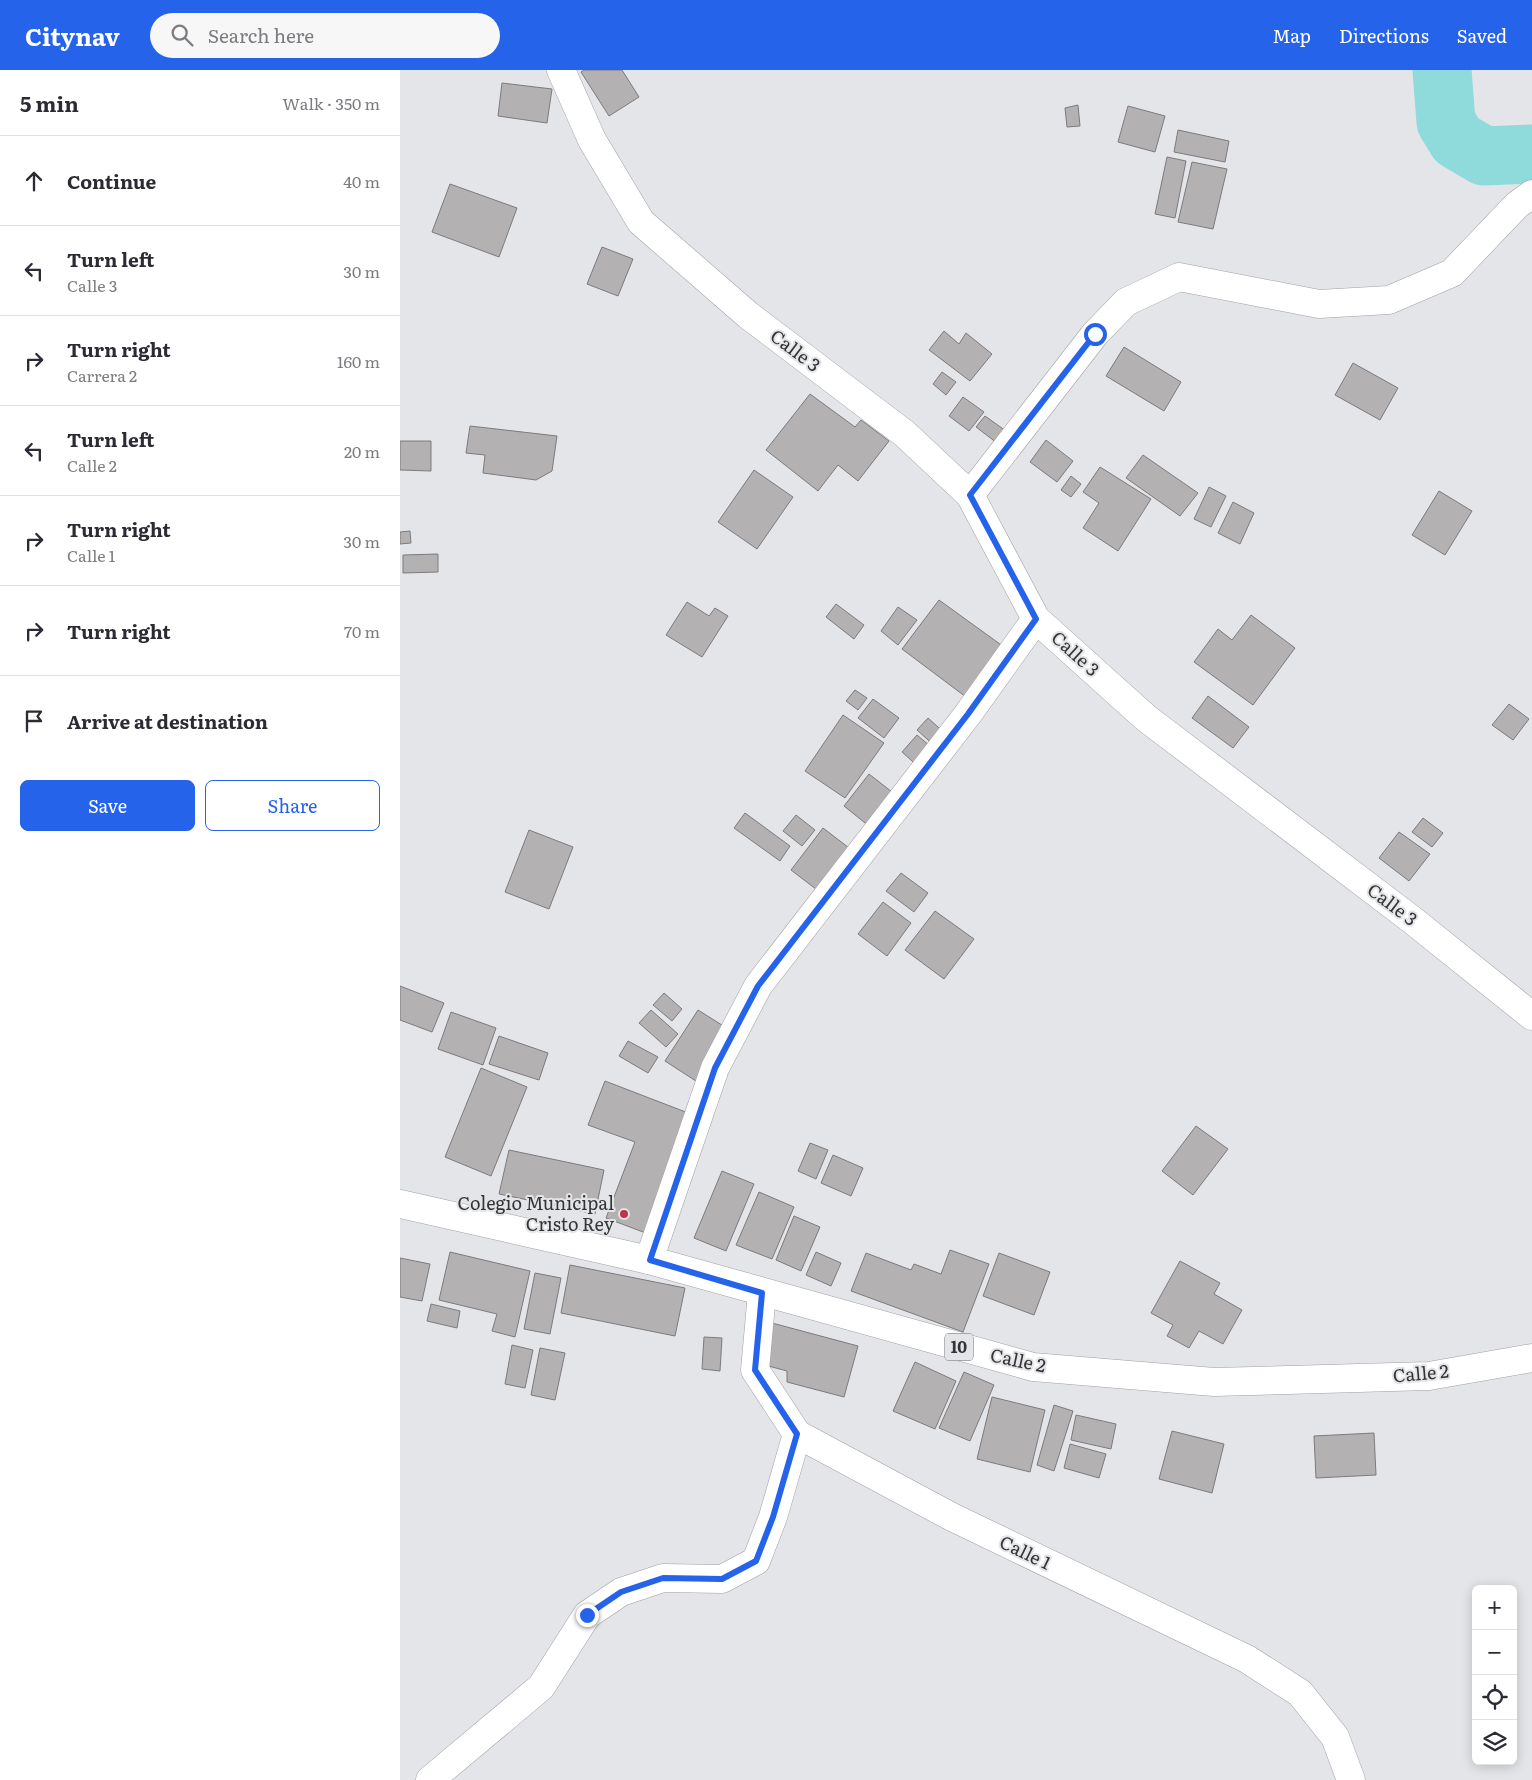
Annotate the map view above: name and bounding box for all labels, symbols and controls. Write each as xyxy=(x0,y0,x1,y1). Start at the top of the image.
search box xyxy=(150,13,500,58)
text: Citynav xyxy=(25,18,120,53)
icon: search xyxy=(168,21,196,49)
text: Search here xyxy=(208,21,314,49)
text: Map xyxy=(1273,22,1311,49)
text: Directions xyxy=(1339,22,1429,49)
text: Saved xyxy=(1457,22,1507,49)
text: 5 min xyxy=(20,87,79,118)
text: Walk · 350 m xyxy=(283,91,380,115)
icon: ahead xyxy=(20,167,48,195)
text: Continue xyxy=(67,167,156,195)
text: 40 m xyxy=(343,169,380,193)
text: Turn left xyxy=(67,245,154,273)
icon: left xyxy=(20,257,48,285)
text: 30 m xyxy=(343,259,380,283)
text: Calle 3 xyxy=(67,273,117,297)
street label: Calle 3 xyxy=(765,322,827,378)
route start xyxy=(1084,323,1107,346)
text: Turn right xyxy=(67,335,171,363)
icon: right xyxy=(20,347,48,375)
text: 160 m xyxy=(337,349,380,373)
text: Carrera 2 xyxy=(67,363,137,387)
text: Turn left xyxy=(67,425,154,453)
icon: left xyxy=(20,437,48,465)
text: 20 m xyxy=(344,439,380,463)
text: Calle 2 xyxy=(67,453,117,477)
text: Turn right xyxy=(67,515,171,543)
icon: right xyxy=(20,527,48,555)
text: 30 m xyxy=(343,529,380,553)
text: Calle 1 xyxy=(67,543,115,567)
icon: right xyxy=(20,617,48,645)
text: Turn right xyxy=(67,617,171,645)
text: 70 m xyxy=(344,619,380,643)
street label: Calle 3 xyxy=(1046,624,1106,682)
icon: arrive xyxy=(20,707,48,735)
text: Arrive at destination xyxy=(67,707,268,735)
button: Save xyxy=(20,780,195,831)
button: Share xyxy=(205,780,380,831)
street label: Calle 3 xyxy=(1362,876,1424,932)
place label: Colegio Municipal Cristo Rey xyxy=(457,1189,615,1237)
marker: Colegio Municipal Cristo Rey xyxy=(618,1208,630,1220)
road number: 10 xyxy=(945,1334,973,1360)
street label: Calle 2 xyxy=(988,1340,1049,1379)
street label: Calle 2 xyxy=(1392,1357,1450,1388)
street label: Calle 1 xyxy=(995,1528,1056,1576)
map controls xyxy=(1472,1585,1517,1765)
button: + xyxy=(1472,1585,1517,1630)
route end xyxy=(576,1604,599,1627)
button: − xyxy=(1472,1630,1517,1675)
button: locate xyxy=(1472,1675,1517,1720)
button: layers xyxy=(1472,1720,1517,1765)

